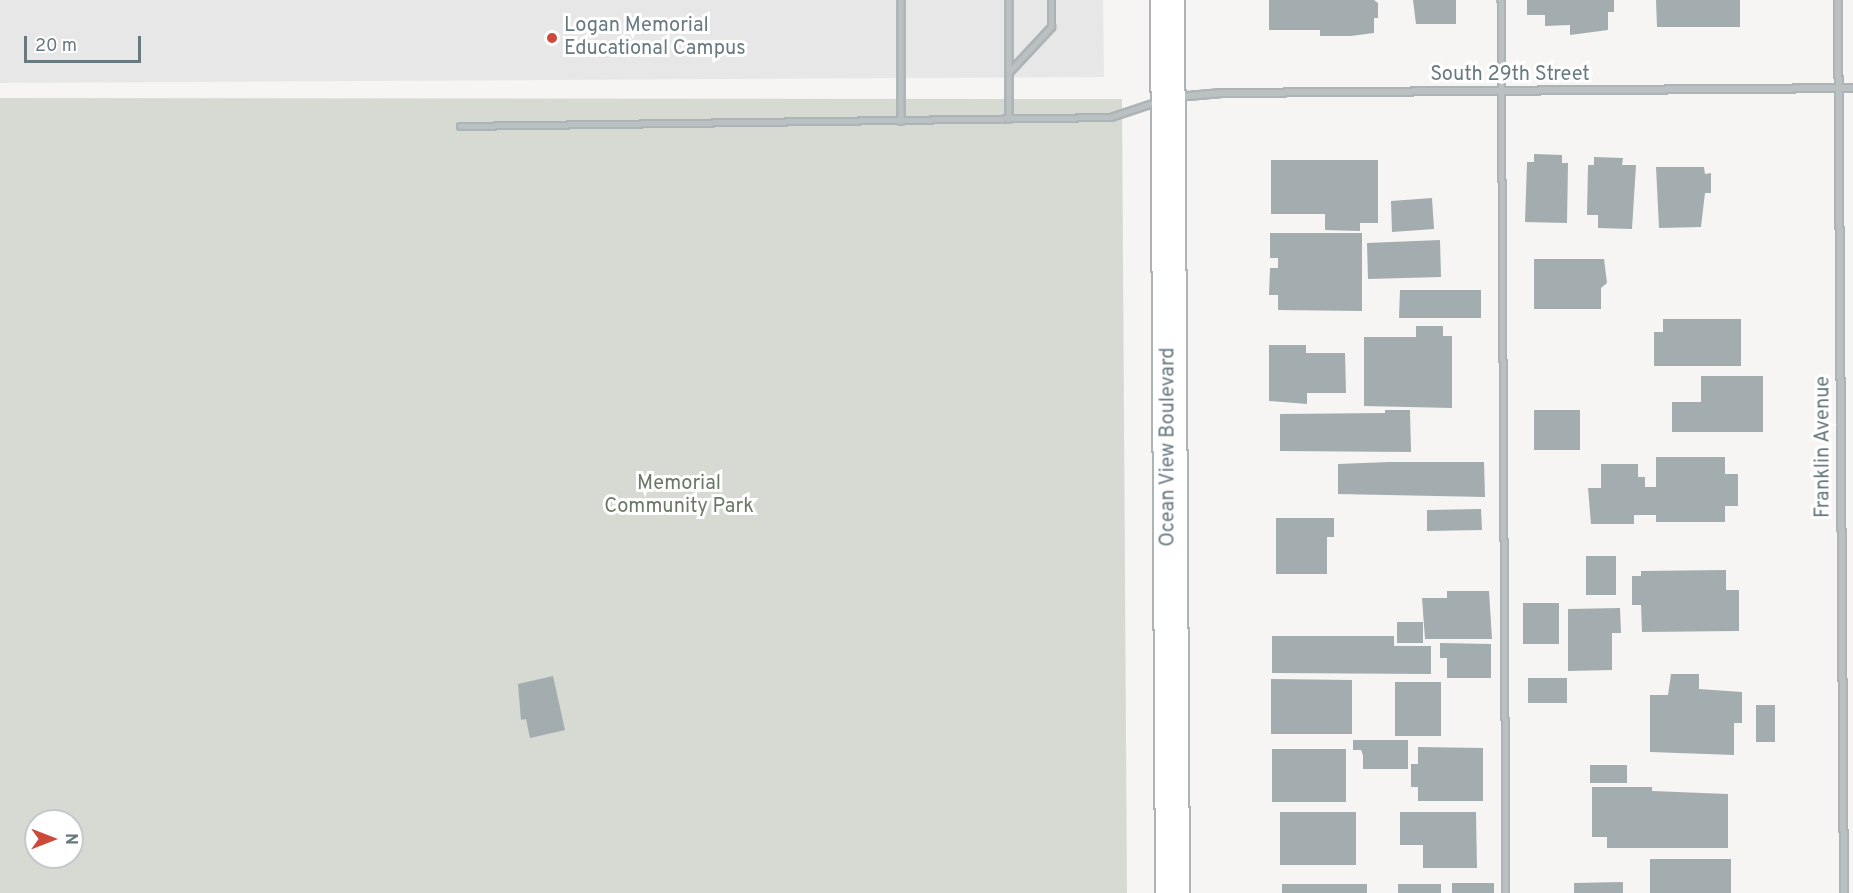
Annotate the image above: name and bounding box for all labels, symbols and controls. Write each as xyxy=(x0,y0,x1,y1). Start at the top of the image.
place label: Logan Memorial Educational Campus xyxy=(564,14,746,61)
scale bar xyxy=(27,24,144,62)
marker: Logan Memorial Educational Campus xyxy=(545,31,559,45)
text: 20 m xyxy=(35,35,77,58)
street label: South 29th Street xyxy=(1430,63,1590,87)
street label: Ocean View Boulevard xyxy=(1157,347,1181,547)
street label: Franklin Avenue xyxy=(1812,376,1836,518)
park label: Memorial Community Park xyxy=(604,473,754,520)
north arrow xyxy=(24,809,84,869)
text: N xyxy=(60,833,80,845)

